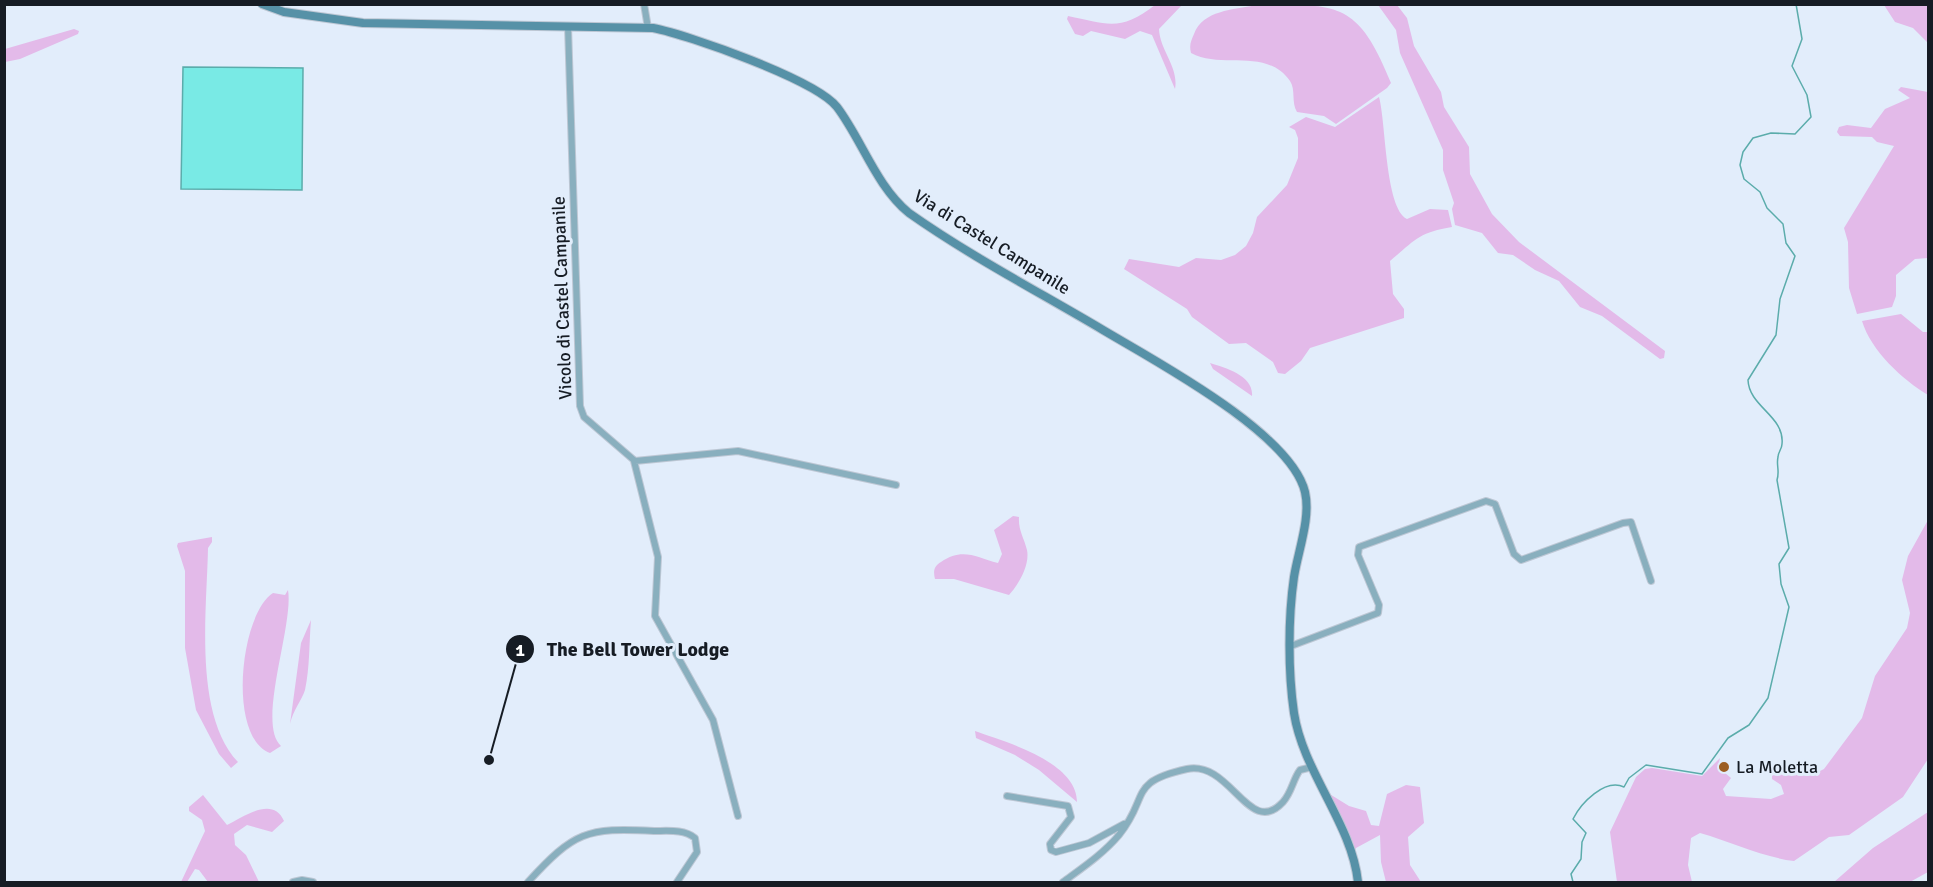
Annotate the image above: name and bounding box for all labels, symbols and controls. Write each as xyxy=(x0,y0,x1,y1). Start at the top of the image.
street label: Via di Castel Campanile xyxy=(910,185,1074,299)
street label: Vicolo di Castel Campanile xyxy=(547,196,577,400)
callout: The Bell Tower Lodge xyxy=(505,630,742,668)
text: The Bell Tower Lodge xyxy=(547,637,729,662)
text: 1 xyxy=(515,639,525,661)
place label: La Moletta xyxy=(1736,756,1818,778)
marker: La Moletta xyxy=(1717,760,1731,774)

